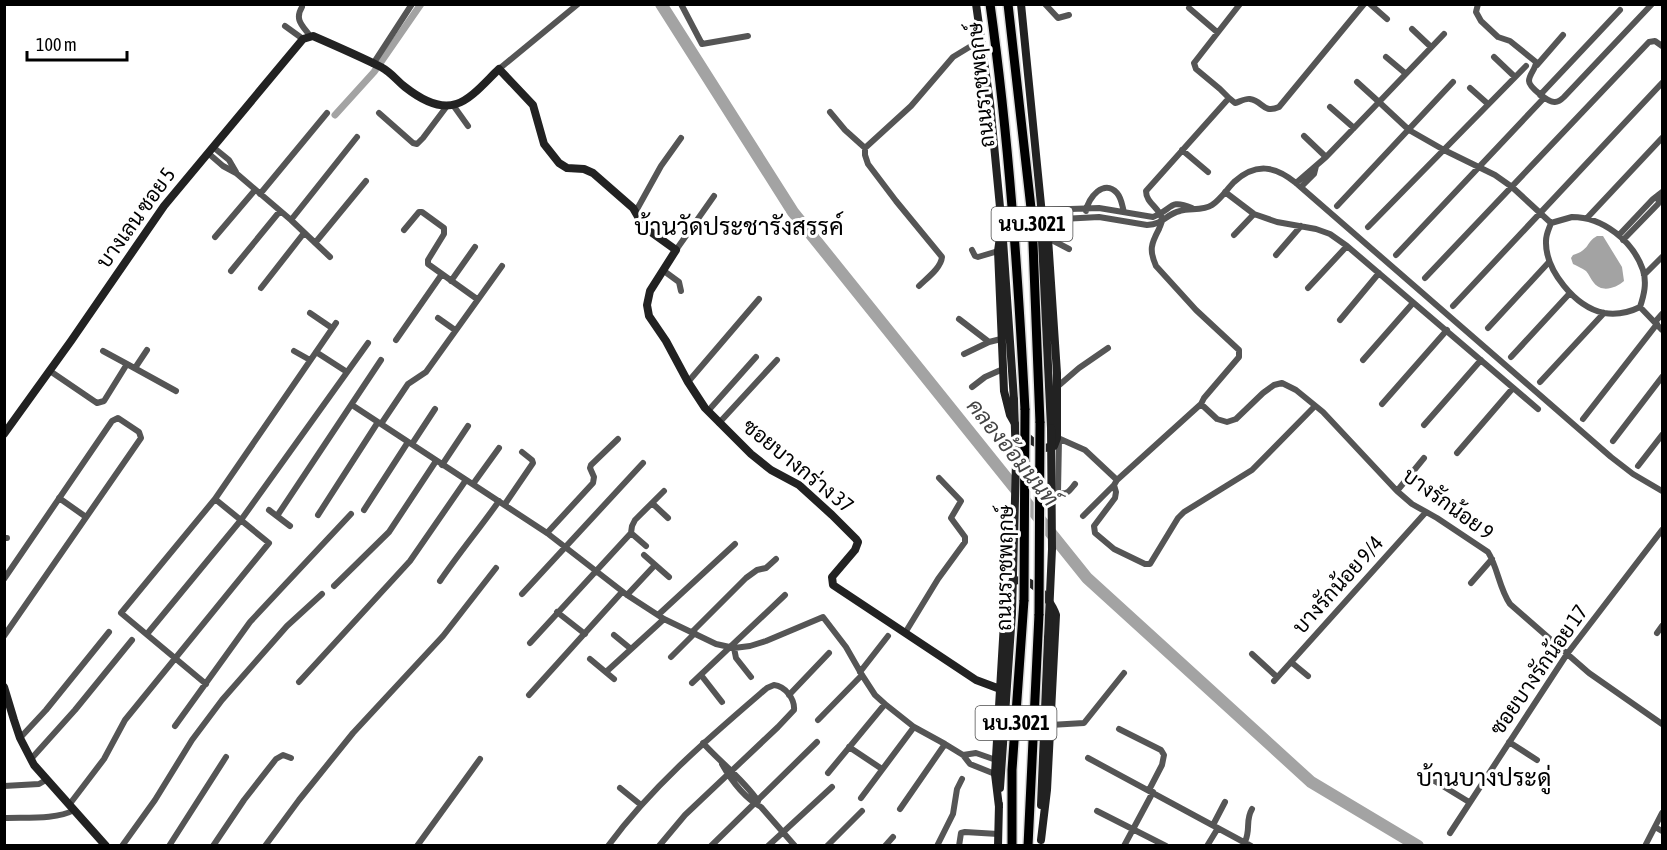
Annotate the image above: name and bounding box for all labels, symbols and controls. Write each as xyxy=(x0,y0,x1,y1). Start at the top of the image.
street label: ถนนราชพฤกษ์ xyxy=(960,20,1000,149)
scale bar xyxy=(27,24,128,62)
text: 100 m xyxy=(36,34,77,55)
street label: บางเลน ซอย 5 xyxy=(91,163,180,272)
road number: นบ.3021 xyxy=(992,207,1072,241)
district label: บ้านวัดประชารังสรรค์ xyxy=(634,211,844,240)
water label: คลองอ้อมนนท์ xyxy=(962,392,1067,513)
street label: ซอยบางกร่าง 37 xyxy=(739,413,859,517)
street label: บางรักน้อย 9 xyxy=(1399,462,1499,544)
street label: ถนนราชพฤกษ์ xyxy=(990,504,1018,631)
street label: บางรักน้อย 9/4 xyxy=(1287,531,1387,638)
street label: ซอยบางรักน้อย 17 xyxy=(1484,600,1592,739)
road number: นบ.3021 xyxy=(976,706,1056,740)
district label: บ้านบางประดู่ xyxy=(1417,763,1551,795)

